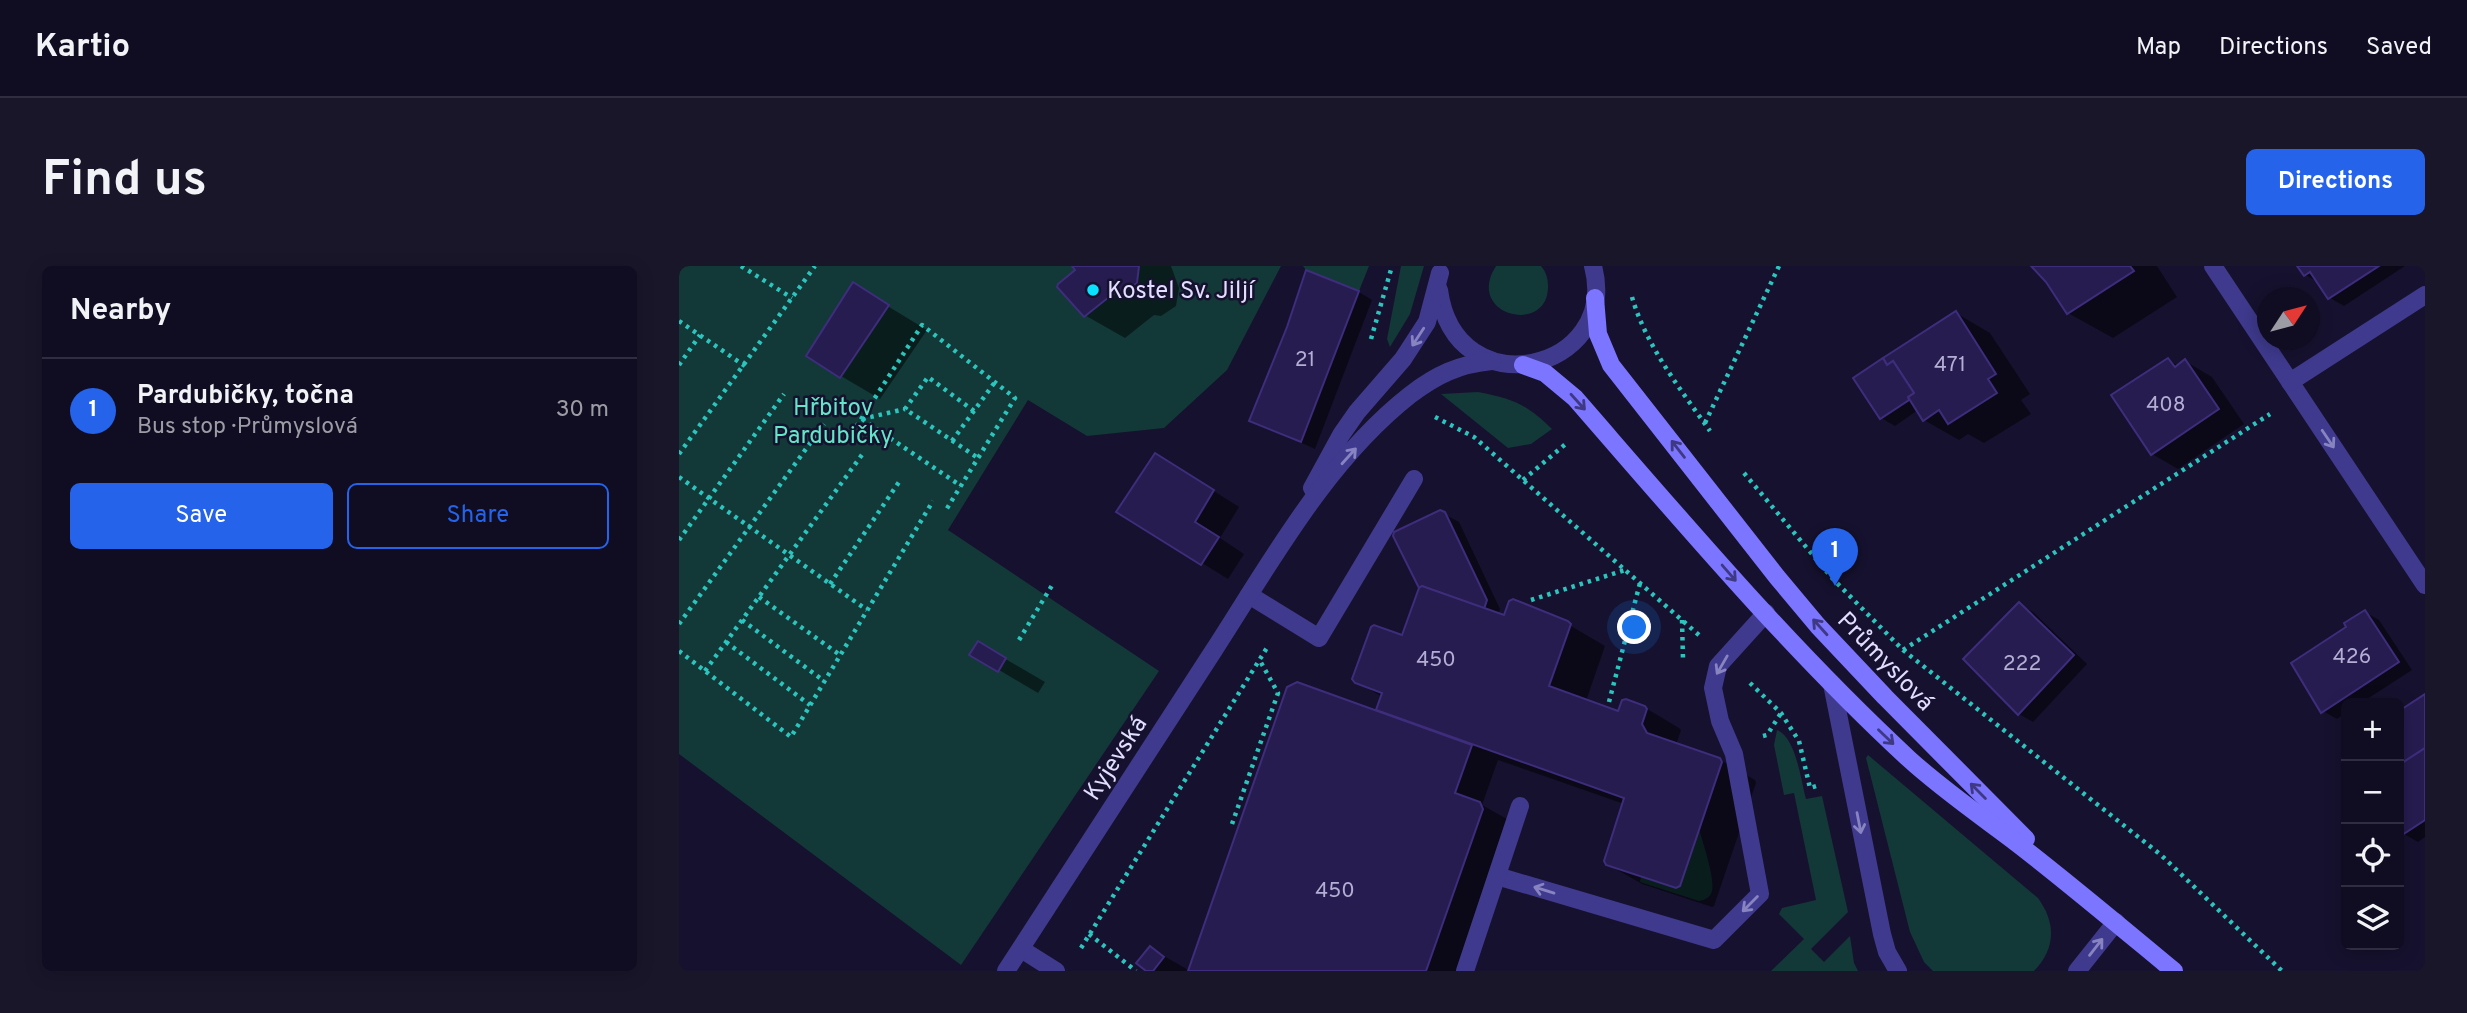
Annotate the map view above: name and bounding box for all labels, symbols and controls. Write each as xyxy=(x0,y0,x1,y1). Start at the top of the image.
text: Kartio xyxy=(35,27,130,69)
text: Map xyxy=(2136,33,2181,63)
text: Directions xyxy=(2219,33,2328,63)
text: Saved xyxy=(2366,33,2432,63)
button: Directions xyxy=(2246,149,2425,215)
text: Find us xyxy=(42,151,207,213)
place label: Kostel Sv. Jiljí xyxy=(1107,277,1256,307)
marker: Kostel Sv. Jiljí xyxy=(1085,282,1101,298)
north arrow xyxy=(2257,287,2320,350)
text: Nearby xyxy=(70,293,171,330)
one-way arrow xyxy=(1411,326,1425,346)
house number: 21 xyxy=(1295,347,1315,374)
house number: 471 xyxy=(1934,352,1966,379)
text: Pardubičky, točna xyxy=(137,380,354,413)
house number: 408 xyxy=(2146,392,2186,419)
one-way arrow xyxy=(1570,393,1587,410)
park label: Hřbitov Pardubičky xyxy=(773,394,893,452)
text: 1 xyxy=(88,396,98,425)
text: 30 m xyxy=(556,396,609,425)
text: Bus stop · Průmyslová xyxy=(137,413,358,442)
one-way arrow xyxy=(2321,429,2335,448)
one-way arrow xyxy=(1670,441,1685,459)
one-way arrow xyxy=(1341,447,1357,465)
button: Save xyxy=(70,483,333,549)
button: Share xyxy=(347,483,609,549)
pin: 1 xyxy=(1812,528,1858,586)
one-way arrow xyxy=(1721,564,1737,582)
street label: Průmyslová xyxy=(1830,607,1939,718)
your location xyxy=(1617,610,1651,644)
one-way arrow xyxy=(1811,619,1828,636)
house number: 426 xyxy=(2333,644,2371,671)
house number: 450 xyxy=(1416,647,1456,674)
house number: 222 xyxy=(2003,651,2041,678)
one-way arrow xyxy=(1715,655,1729,675)
map controls xyxy=(2341,698,2404,950)
button: + xyxy=(2341,698,2404,761)
street label: Kyjevská xyxy=(1078,711,1155,807)
one-way arrow xyxy=(1878,728,1895,745)
button: − xyxy=(2341,761,2404,824)
one-way arrow xyxy=(1969,782,1986,799)
one-way arrow xyxy=(1853,811,1867,834)
button: locate xyxy=(2341,824,2404,887)
house number: 450 xyxy=(1315,878,1355,905)
one-way arrow xyxy=(1534,882,1556,895)
button: layers xyxy=(2341,887,2404,950)
one-way arrow xyxy=(1741,896,1758,913)
one-way arrow xyxy=(2089,938,2104,956)

